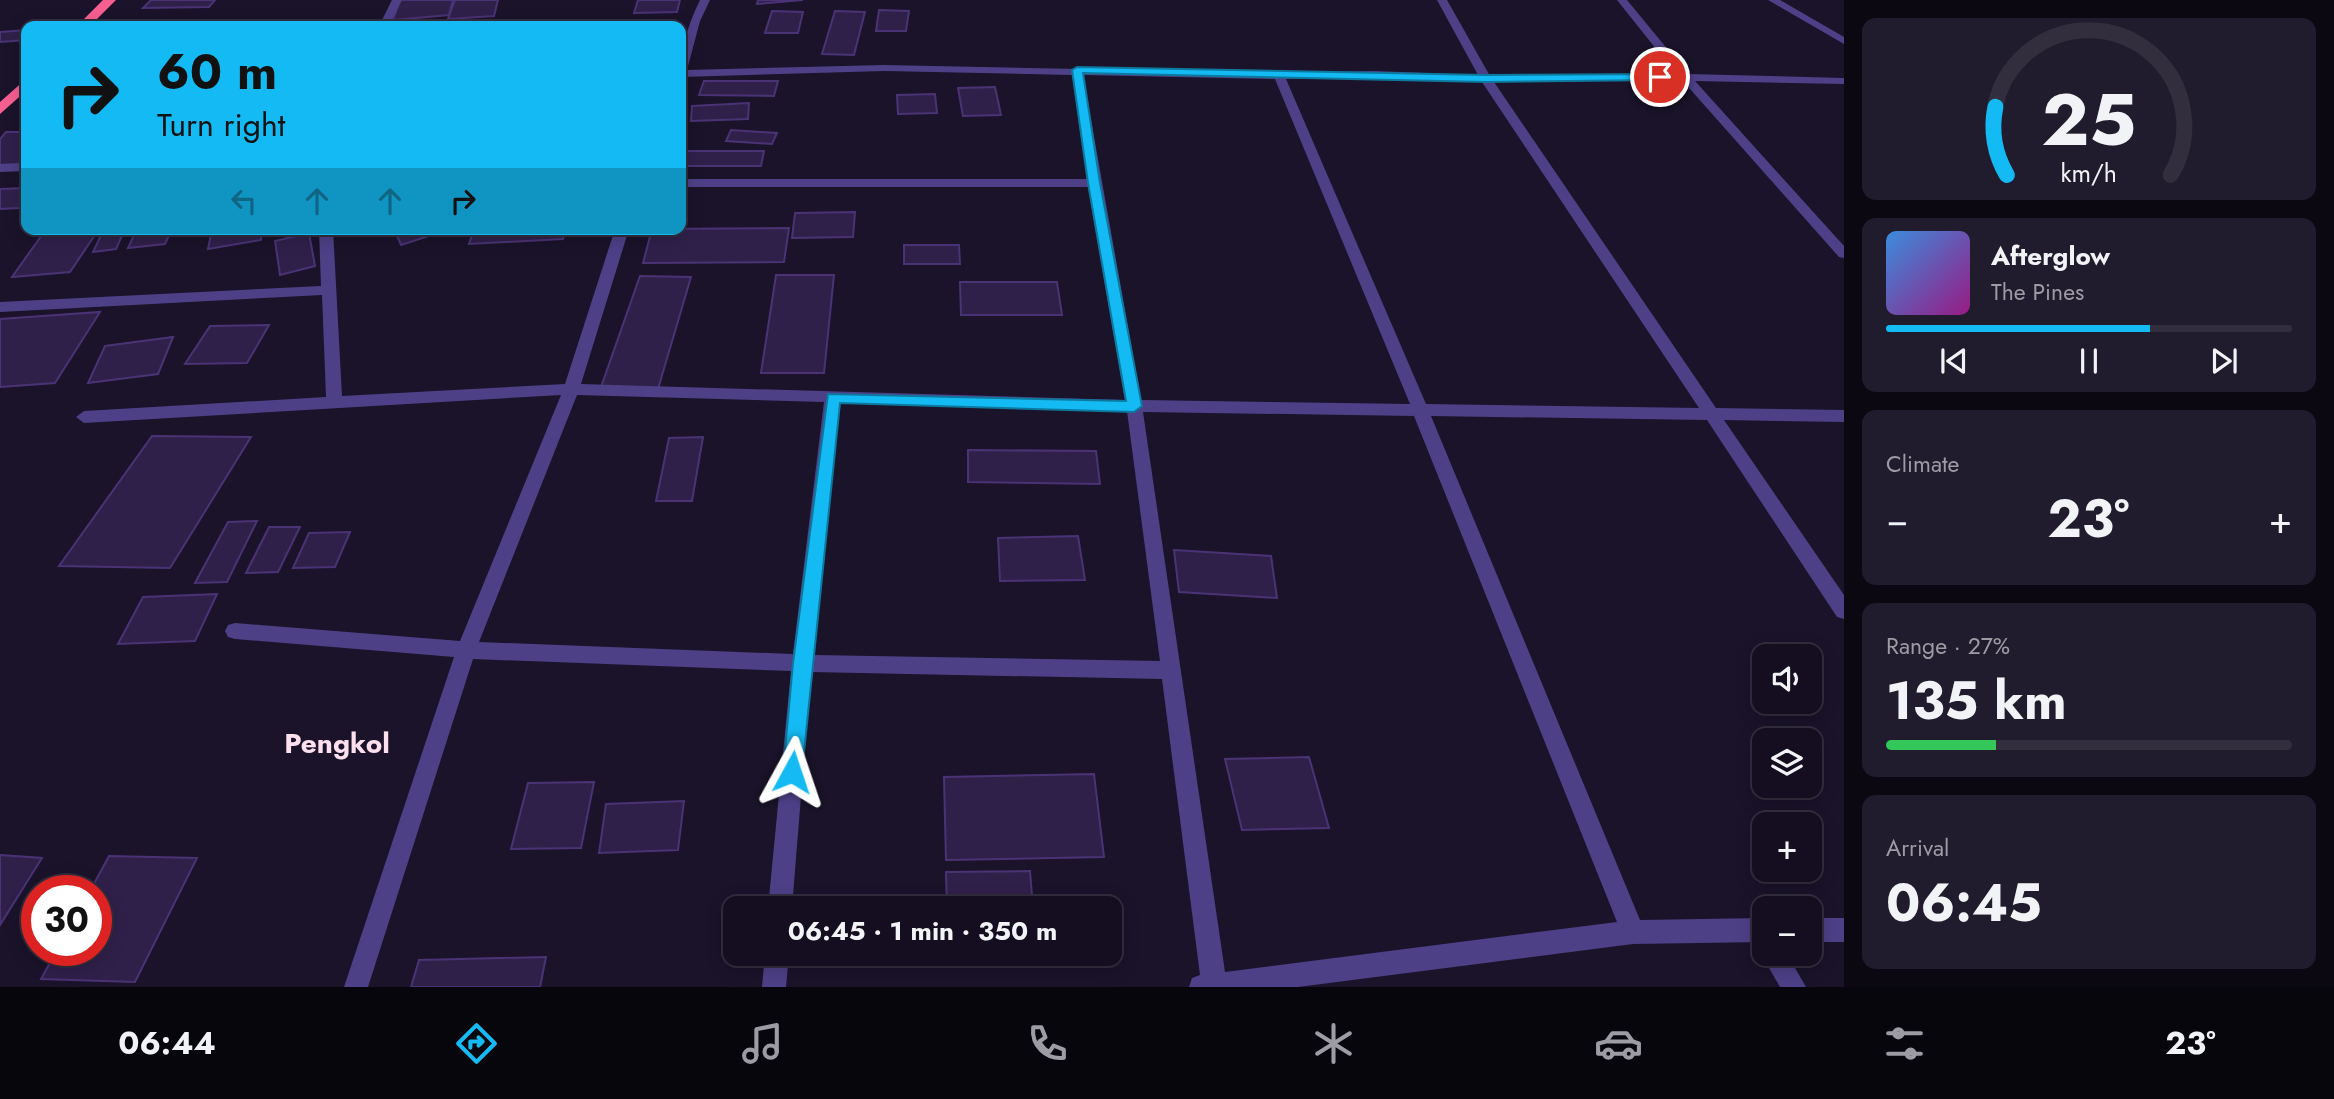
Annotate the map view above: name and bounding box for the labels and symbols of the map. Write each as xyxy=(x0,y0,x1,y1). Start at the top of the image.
pin xyxy=(1630,47,1690,107)
district label: Pengkol xyxy=(284,723,390,764)
position arrow xyxy=(755,735,829,809)
speed limit sign: 30 xyxy=(21,875,112,966)

